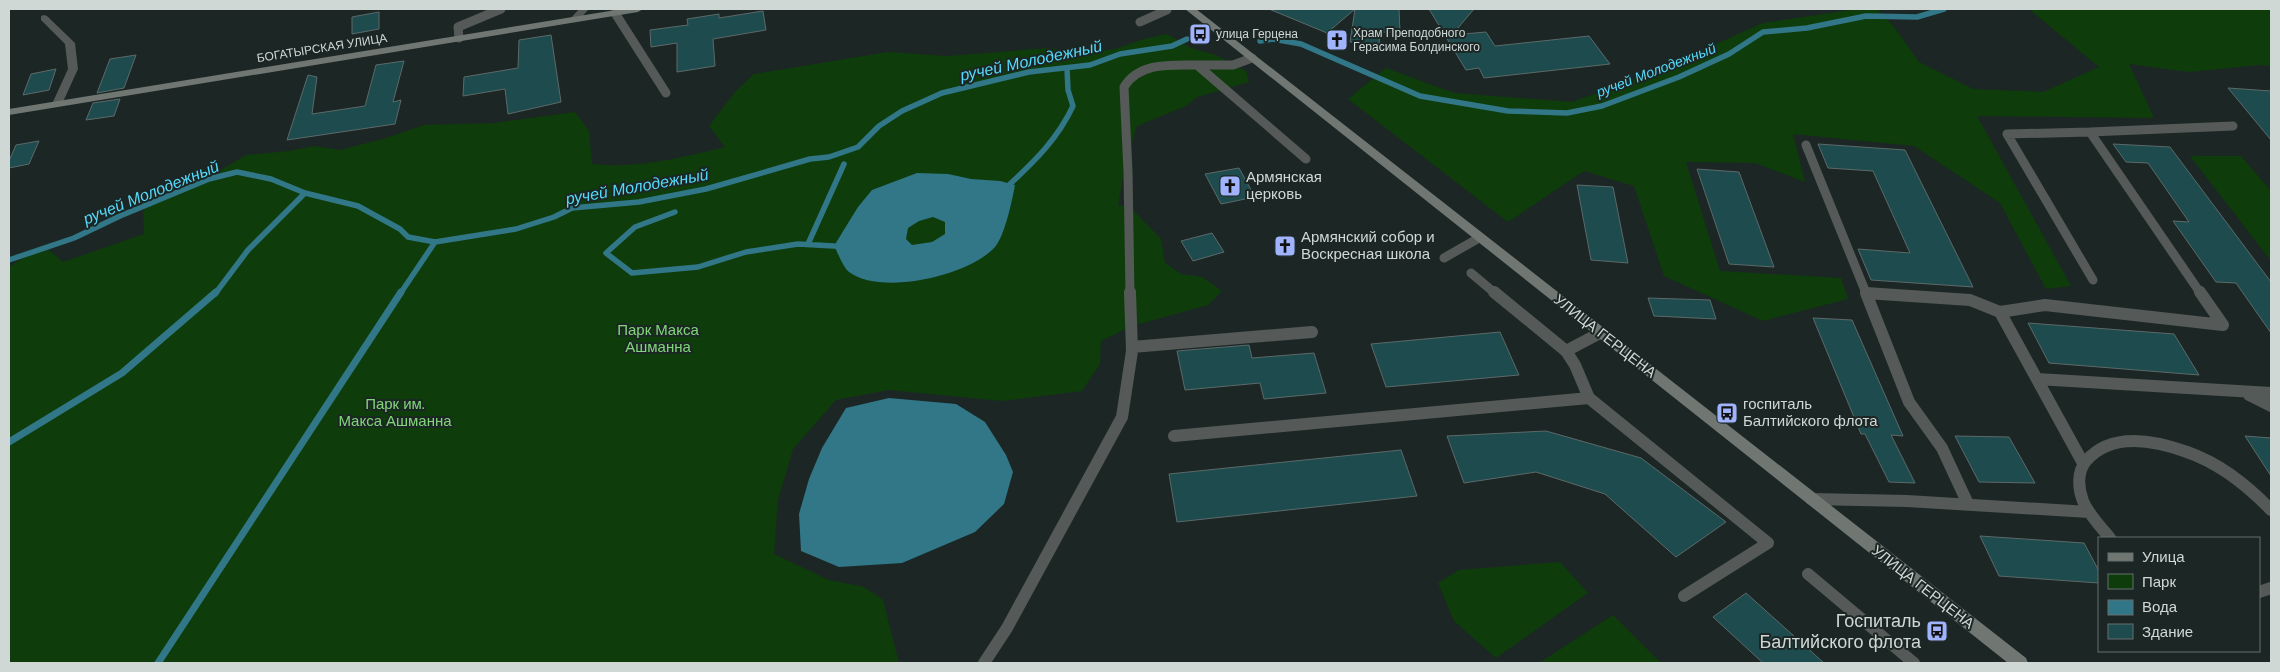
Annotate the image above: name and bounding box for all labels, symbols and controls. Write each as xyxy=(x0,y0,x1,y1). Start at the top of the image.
bus stop icon: улица Герцена xyxy=(1188,22,1212,46)
place label: Храм Преподобного Герасима Болдинского xyxy=(1353,25,1480,55)
place label: улица Герцена xyxy=(1216,26,1298,42)
church icon: Храм Преподобного Герасима Болдинского xyxy=(1325,28,1349,52)
street label: БОГАТЫРСКАЯ УЛИЦА xyxy=(256,30,388,66)
water label: ручей Молодежный xyxy=(957,35,1104,86)
water label: ручей Молодежный xyxy=(1593,39,1719,101)
water label: ручей Молодежный xyxy=(79,156,222,230)
water label: ручей Молодежный xyxy=(563,164,710,210)
place label: Армянская церковь xyxy=(1246,167,1322,204)
church icon: Армянская церковь xyxy=(1218,174,1242,198)
place label: Армянский собор и Воскресная школа xyxy=(1301,227,1435,264)
church icon: Армянский собор и Воскресная школа xyxy=(1273,234,1297,258)
street label: УЛИЦА ГЕРЦЕНА xyxy=(1550,290,1660,382)
park label: Парк Макса Ашманна xyxy=(617,320,699,357)
park label: Парк им. Макса Ашманна xyxy=(338,394,452,431)
place label: госпиталь Балтийского флота xyxy=(1743,394,1878,431)
bus stop icon: госпиталь Балтийского флота xyxy=(1715,401,1739,425)
legend xyxy=(2098,537,2260,652)
street label: УЛИЦА ГЕРЦЕНА xyxy=(1868,541,1978,633)
text: Улица xyxy=(2142,547,2185,567)
text: Парк xyxy=(2142,572,2176,592)
text: Вода xyxy=(2142,597,2178,617)
place label: Госпиталь Балтийского флота xyxy=(1759,609,1922,654)
bus stop icon: Госпиталь Балтийского флота xyxy=(1925,619,1949,643)
text: Здание xyxy=(2142,622,2193,642)

